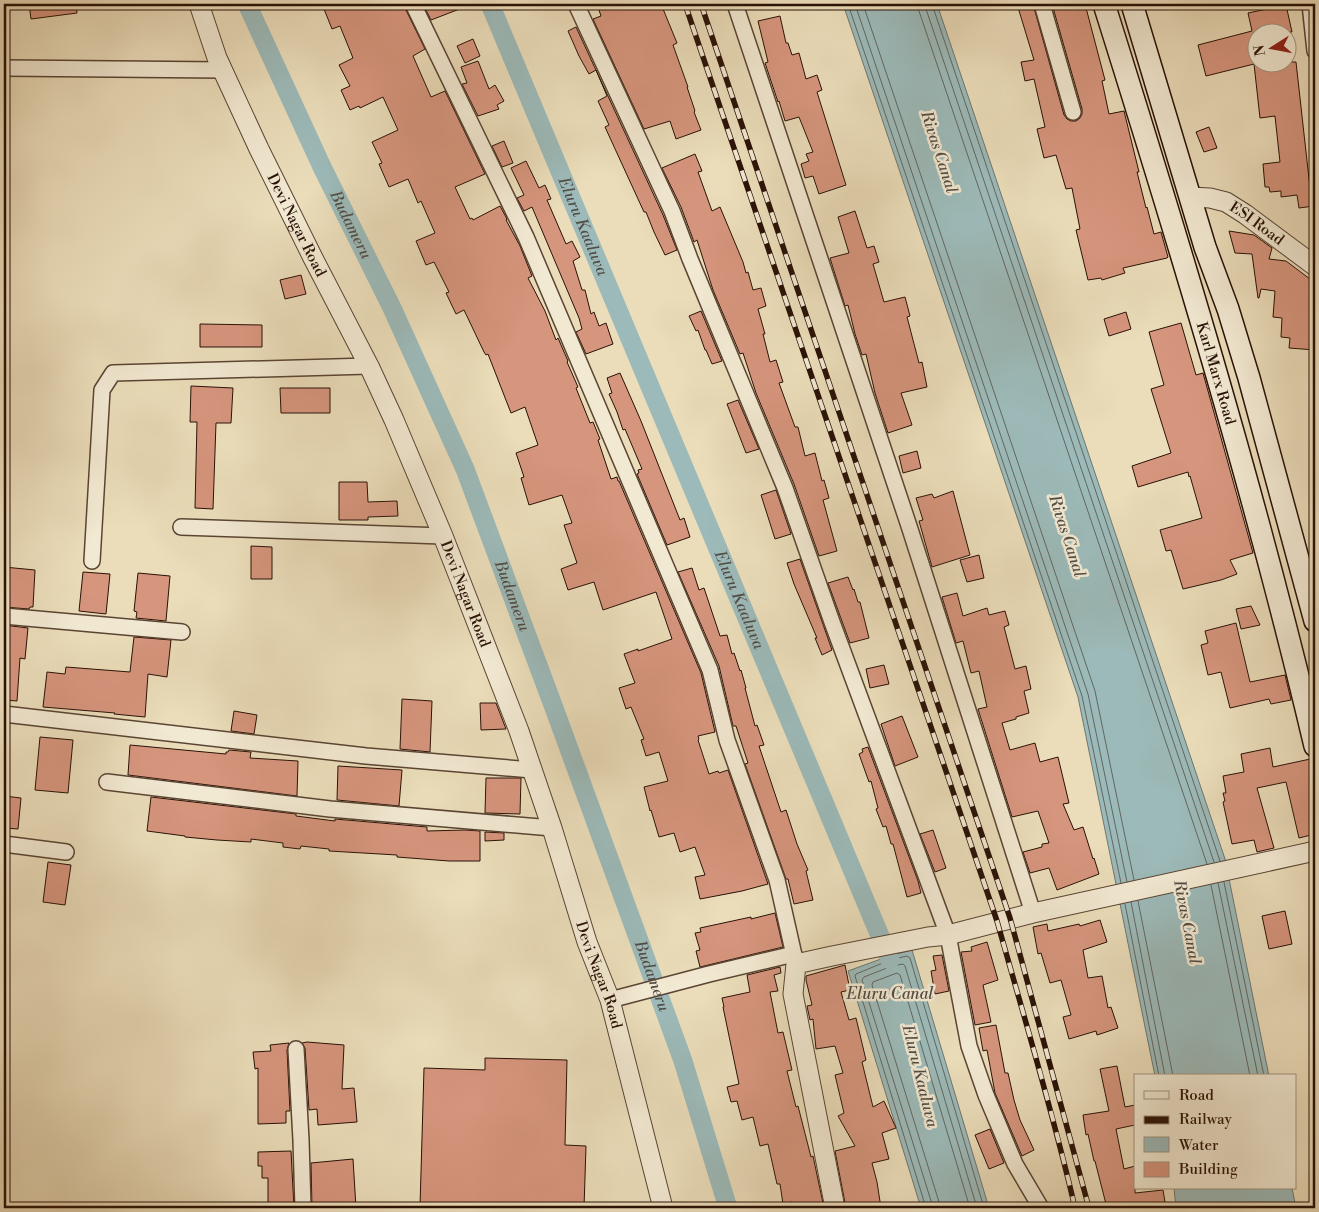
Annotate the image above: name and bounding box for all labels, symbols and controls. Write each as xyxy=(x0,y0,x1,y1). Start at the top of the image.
north arrow xyxy=(1246,22,1296,72)
text: N xyxy=(1250,43,1270,57)
water label: Rivas Canal xyxy=(916,107,962,196)
street label: Devi Nagar Road xyxy=(263,170,331,280)
water label: Eluru Kaaluva xyxy=(553,173,613,279)
water label: Budameru xyxy=(325,186,377,263)
street label: ESI Road xyxy=(1226,197,1288,250)
street label: Karl Marx Road xyxy=(1192,320,1240,427)
water label: Rivas Canal xyxy=(1044,491,1090,580)
street label: Devi Nagar Road xyxy=(436,538,495,650)
water label: Eluru Kaaluva xyxy=(710,547,769,652)
water label: Budameru xyxy=(490,557,535,635)
water label: Rivas Canal xyxy=(1169,877,1205,967)
street label: Devi Nagar Road xyxy=(572,919,627,1031)
water label: Budameru xyxy=(629,937,674,1015)
water label: Eluru Canal xyxy=(845,984,934,1004)
water label: Eluru Kaaluva xyxy=(897,1022,942,1129)
legend xyxy=(1134,1074,1296,1190)
text: Road xyxy=(1179,1086,1214,1105)
text: Railway xyxy=(1179,1110,1233,1129)
text: Water xyxy=(1178,1136,1219,1155)
text: Building xyxy=(1178,1160,1238,1179)

